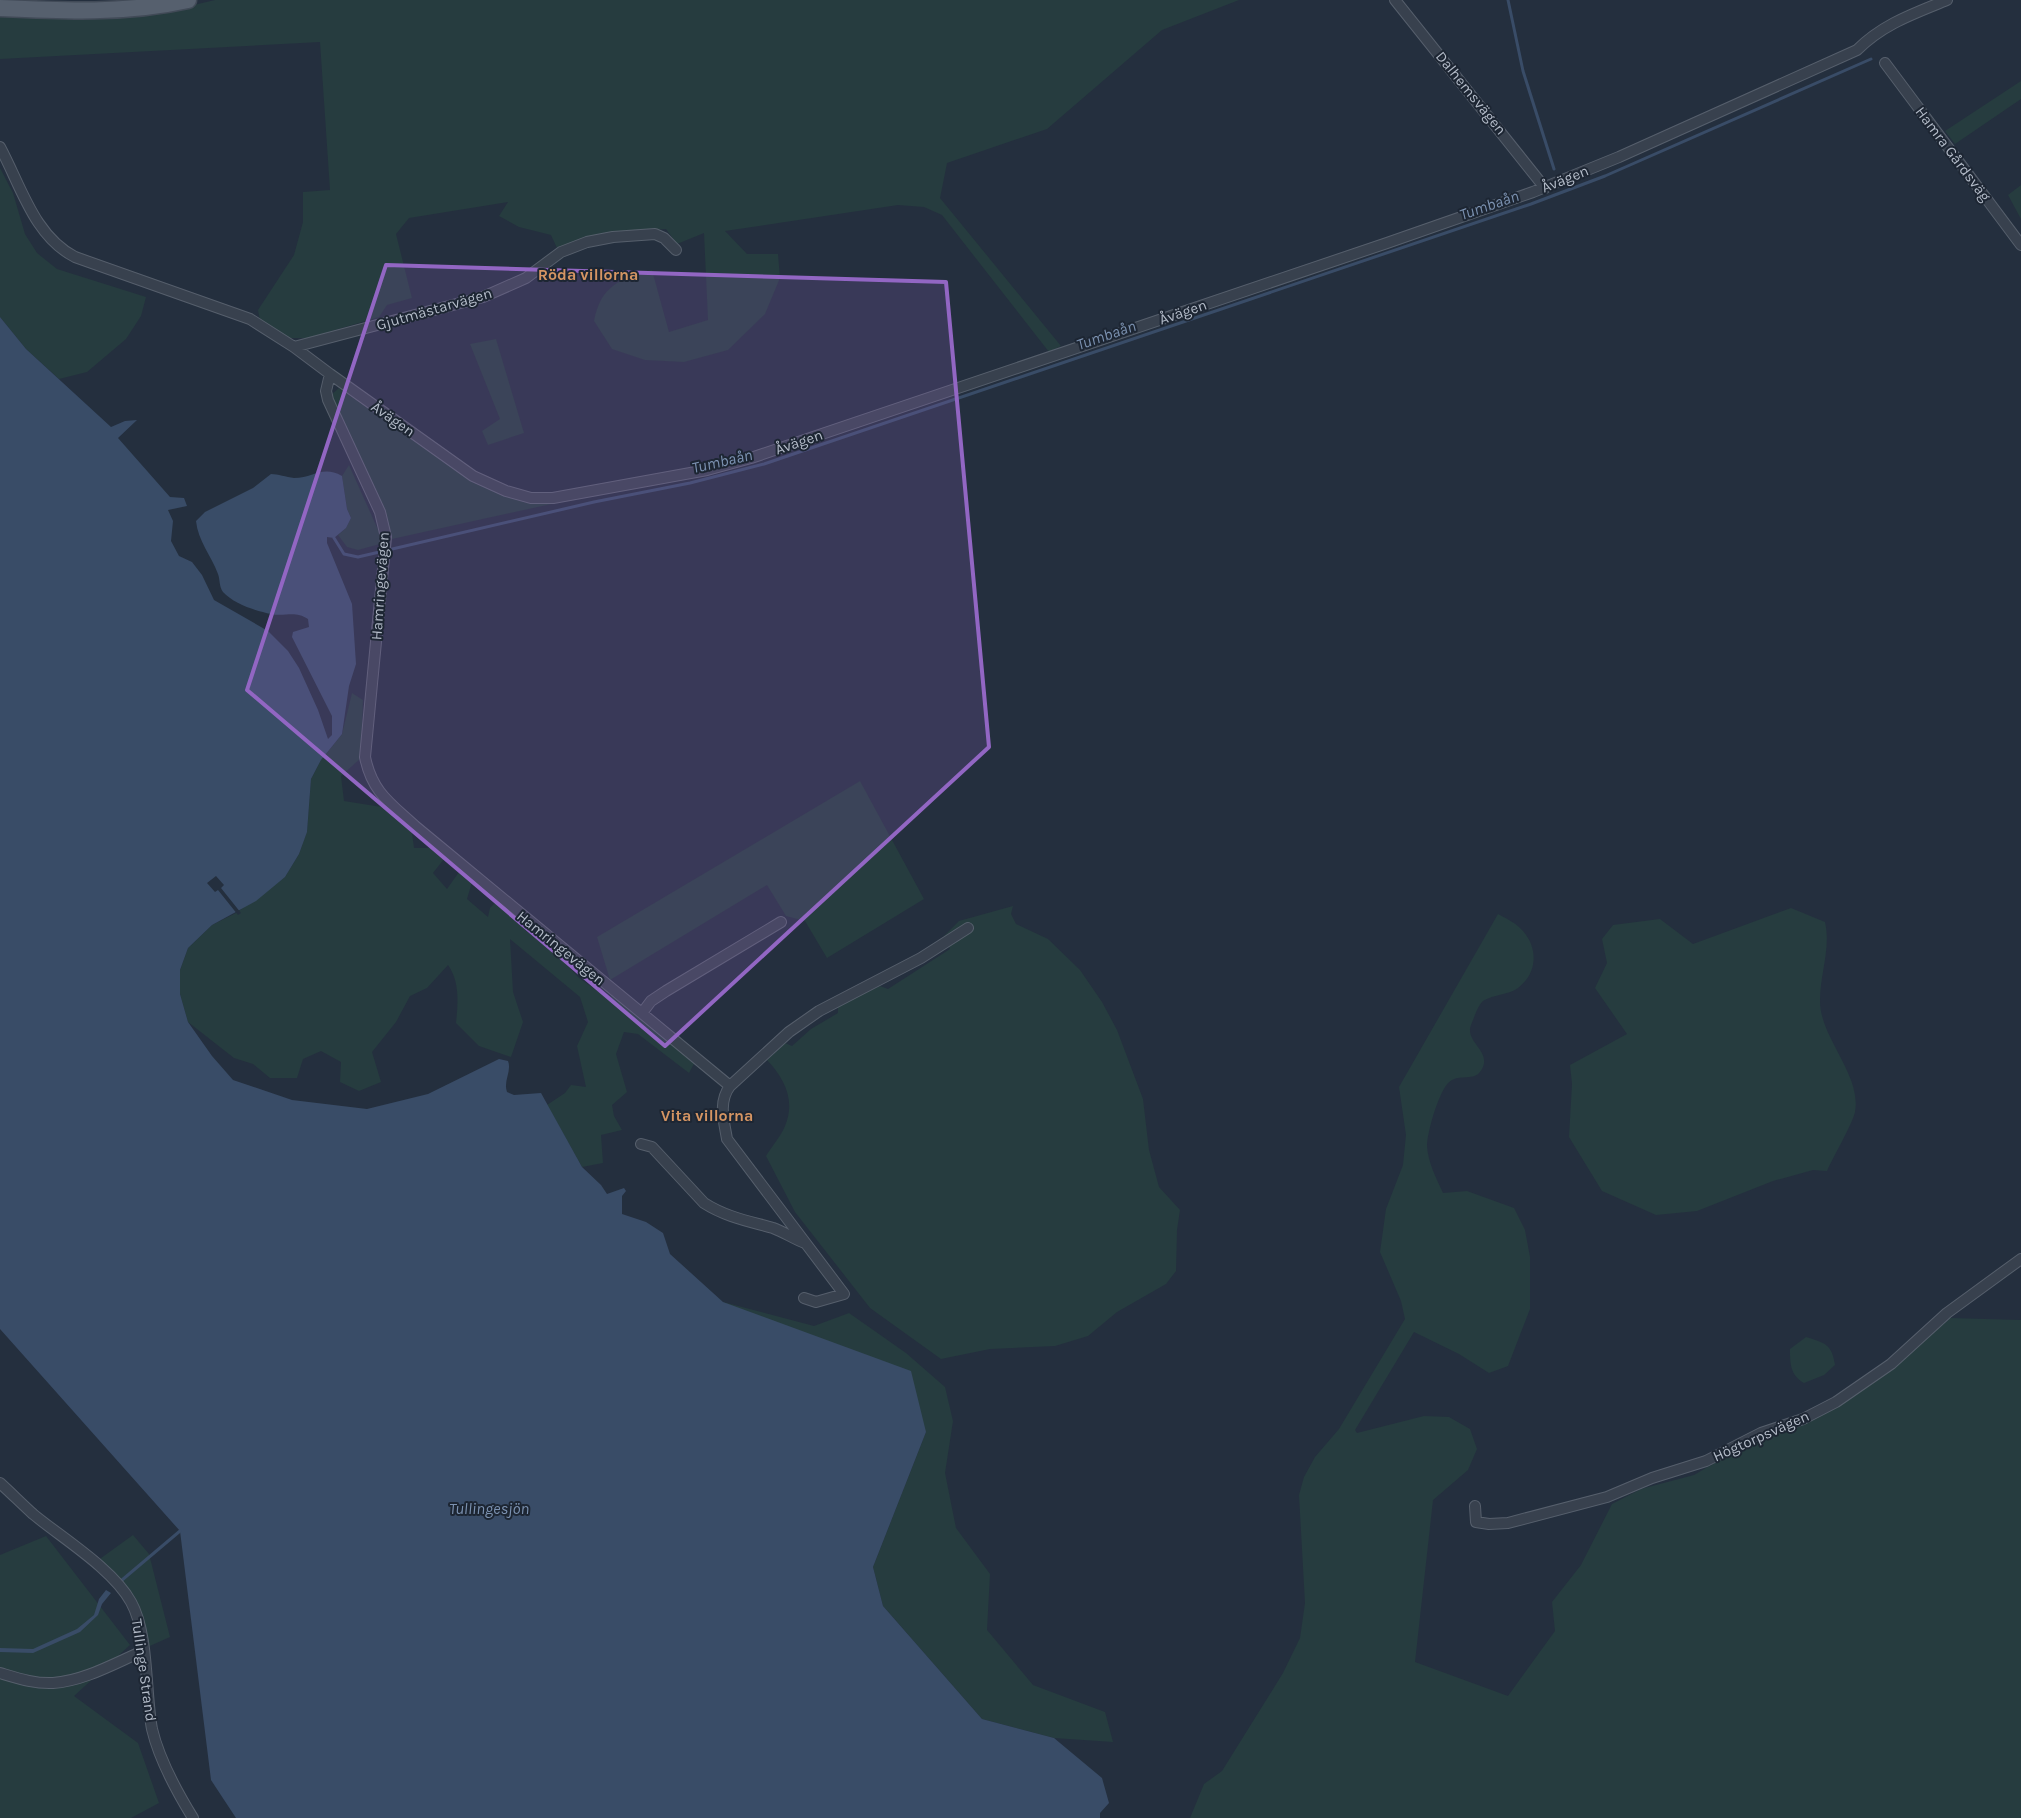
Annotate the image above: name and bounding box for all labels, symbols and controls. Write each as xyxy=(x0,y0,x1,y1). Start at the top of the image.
street label: Dalhemsvägen xyxy=(1432,48,1510,138)
street label: Hamra Gårdsväg xyxy=(1912,103,1995,205)
street label: Åvägen xyxy=(1539,161,1591,197)
water label: Tumbaån xyxy=(1457,186,1521,224)
district label: Röda villorna xyxy=(538,265,638,284)
street label: Gjutmästarvägen xyxy=(374,284,494,334)
street label: Åvägen xyxy=(1157,295,1209,329)
water label: Tumbaån xyxy=(1074,316,1138,354)
street label: Åvägen xyxy=(368,397,418,441)
street label: Åvägen xyxy=(773,425,825,459)
water label: Tumbaån xyxy=(690,445,754,477)
street label: Hamringevägen xyxy=(367,531,393,641)
street label: Hamringevägen xyxy=(513,907,609,989)
district label: Vita villorna xyxy=(661,1106,753,1125)
street label: Högtorpsvägen xyxy=(1710,1407,1812,1465)
water label: Tullingesjön xyxy=(449,1499,529,1518)
street label: Tullinge Strand xyxy=(128,1617,160,1723)

